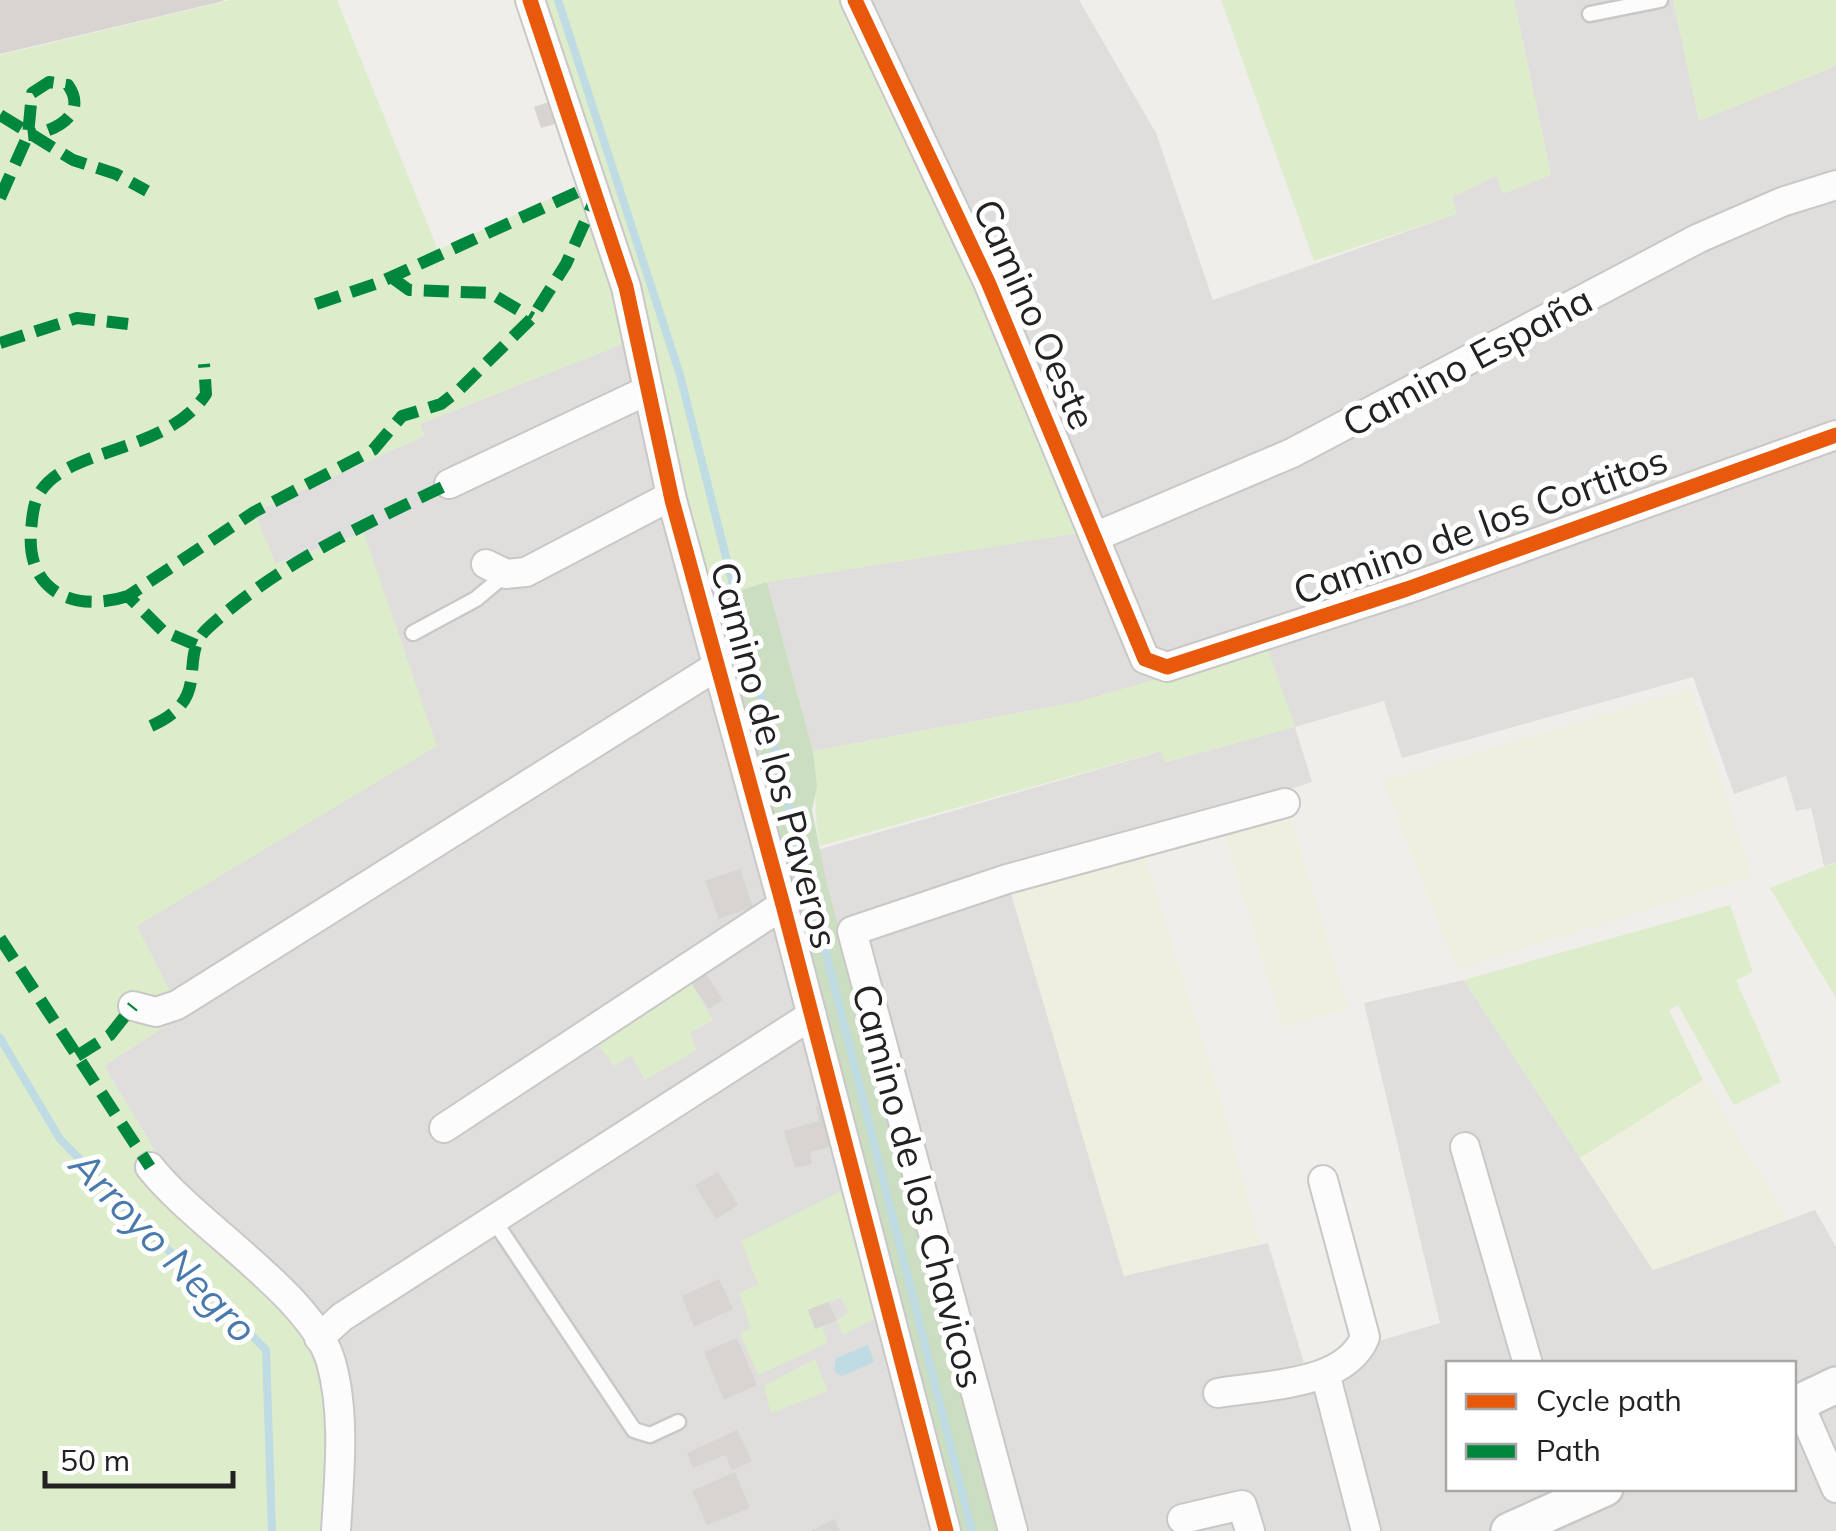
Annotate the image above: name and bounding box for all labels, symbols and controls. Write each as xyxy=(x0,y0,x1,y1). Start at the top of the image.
street label: Camino Oeste xyxy=(963,191,1107,437)
street label: Camino España xyxy=(1334,275,1600,447)
street label: Camino de los Cortitos xyxy=(1286,435,1674,615)
street label: Camino de los Paveros xyxy=(700,556,850,954)
street label: Camino de los Chavicos xyxy=(842,979,996,1393)
water label: Arroyo Negro xyxy=(59,1139,268,1353)
legend xyxy=(1446,1361,1796,1491)
text: Cycle path xyxy=(1536,1381,1682,1419)
scale bar xyxy=(45,1426,232,1488)
text: Path xyxy=(1536,1431,1601,1469)
text: 50 m xyxy=(60,1441,130,1479)

